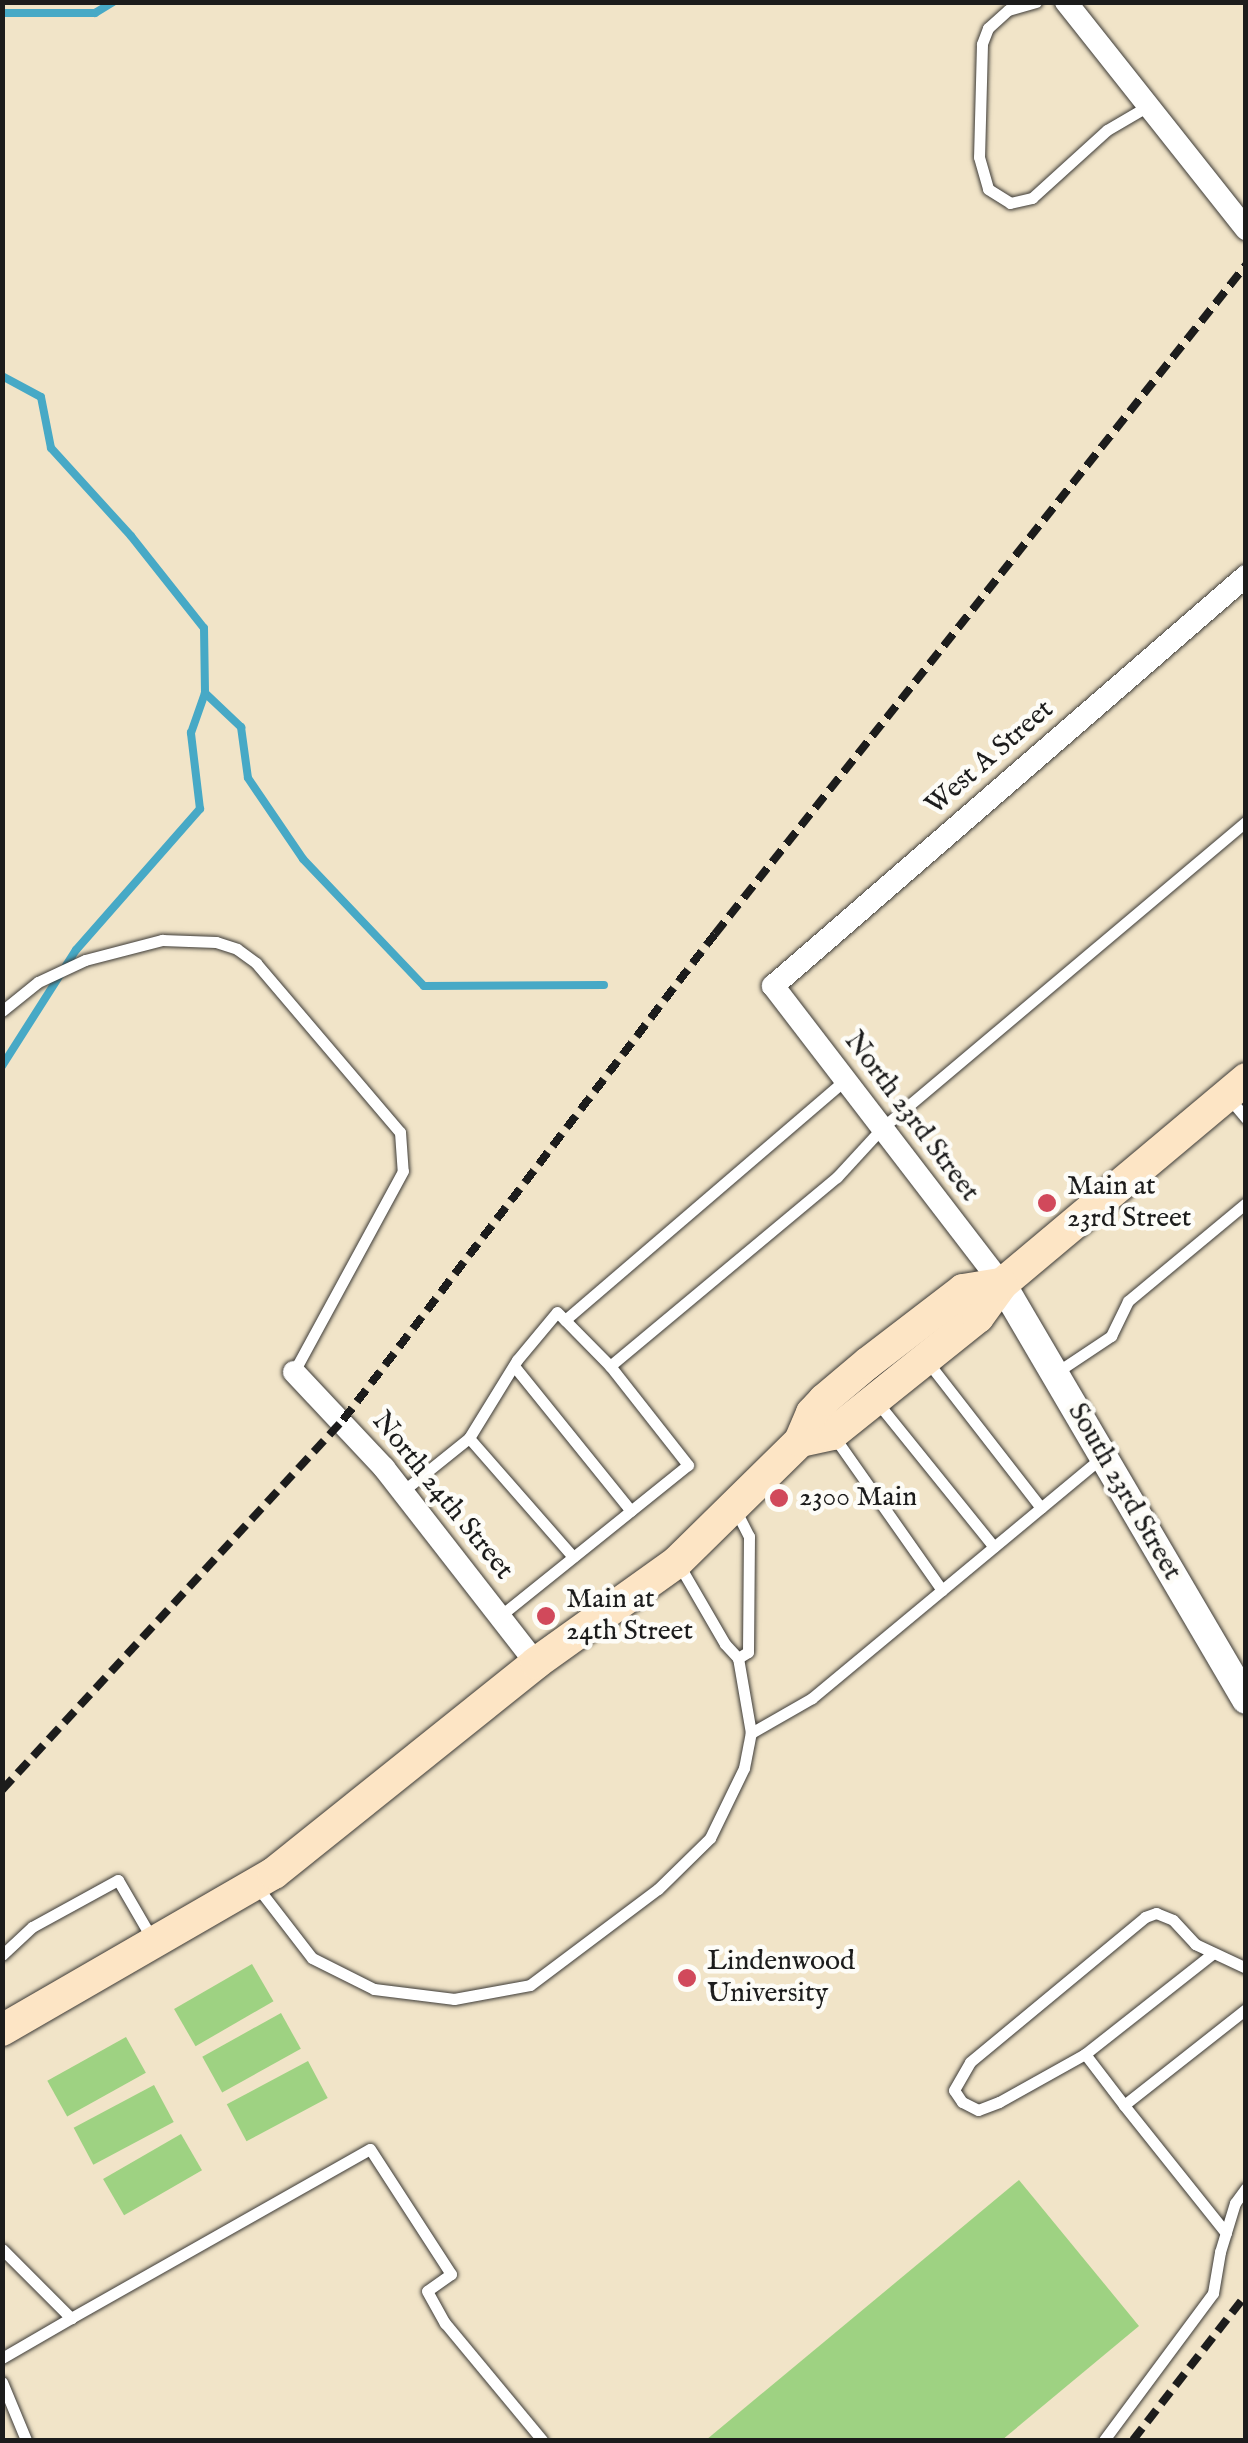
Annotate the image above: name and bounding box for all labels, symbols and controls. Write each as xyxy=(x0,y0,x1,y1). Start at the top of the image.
street label: West A Street xyxy=(919,693,1061,823)
street label: North 23rd Street xyxy=(836,1025,986,1209)
place label: Main at 23rd Street xyxy=(1067,1170,1191,1236)
marker: Main at 23rd Street xyxy=(1036,1192,1058,1214)
street label: South 23rd Street xyxy=(1060,1397,1188,1587)
street label: North 24th Street xyxy=(364,1405,520,1587)
place label: 2300 Main xyxy=(799,1481,917,1515)
marker: 2300 Main xyxy=(768,1487,790,1509)
place label: Main at 24th Street xyxy=(566,1583,693,1649)
marker: Main at 24th Street xyxy=(535,1605,557,1627)
place label: Lindenwood University xyxy=(707,1945,855,2011)
marker: Lindenwood University xyxy=(676,1967,698,1989)

